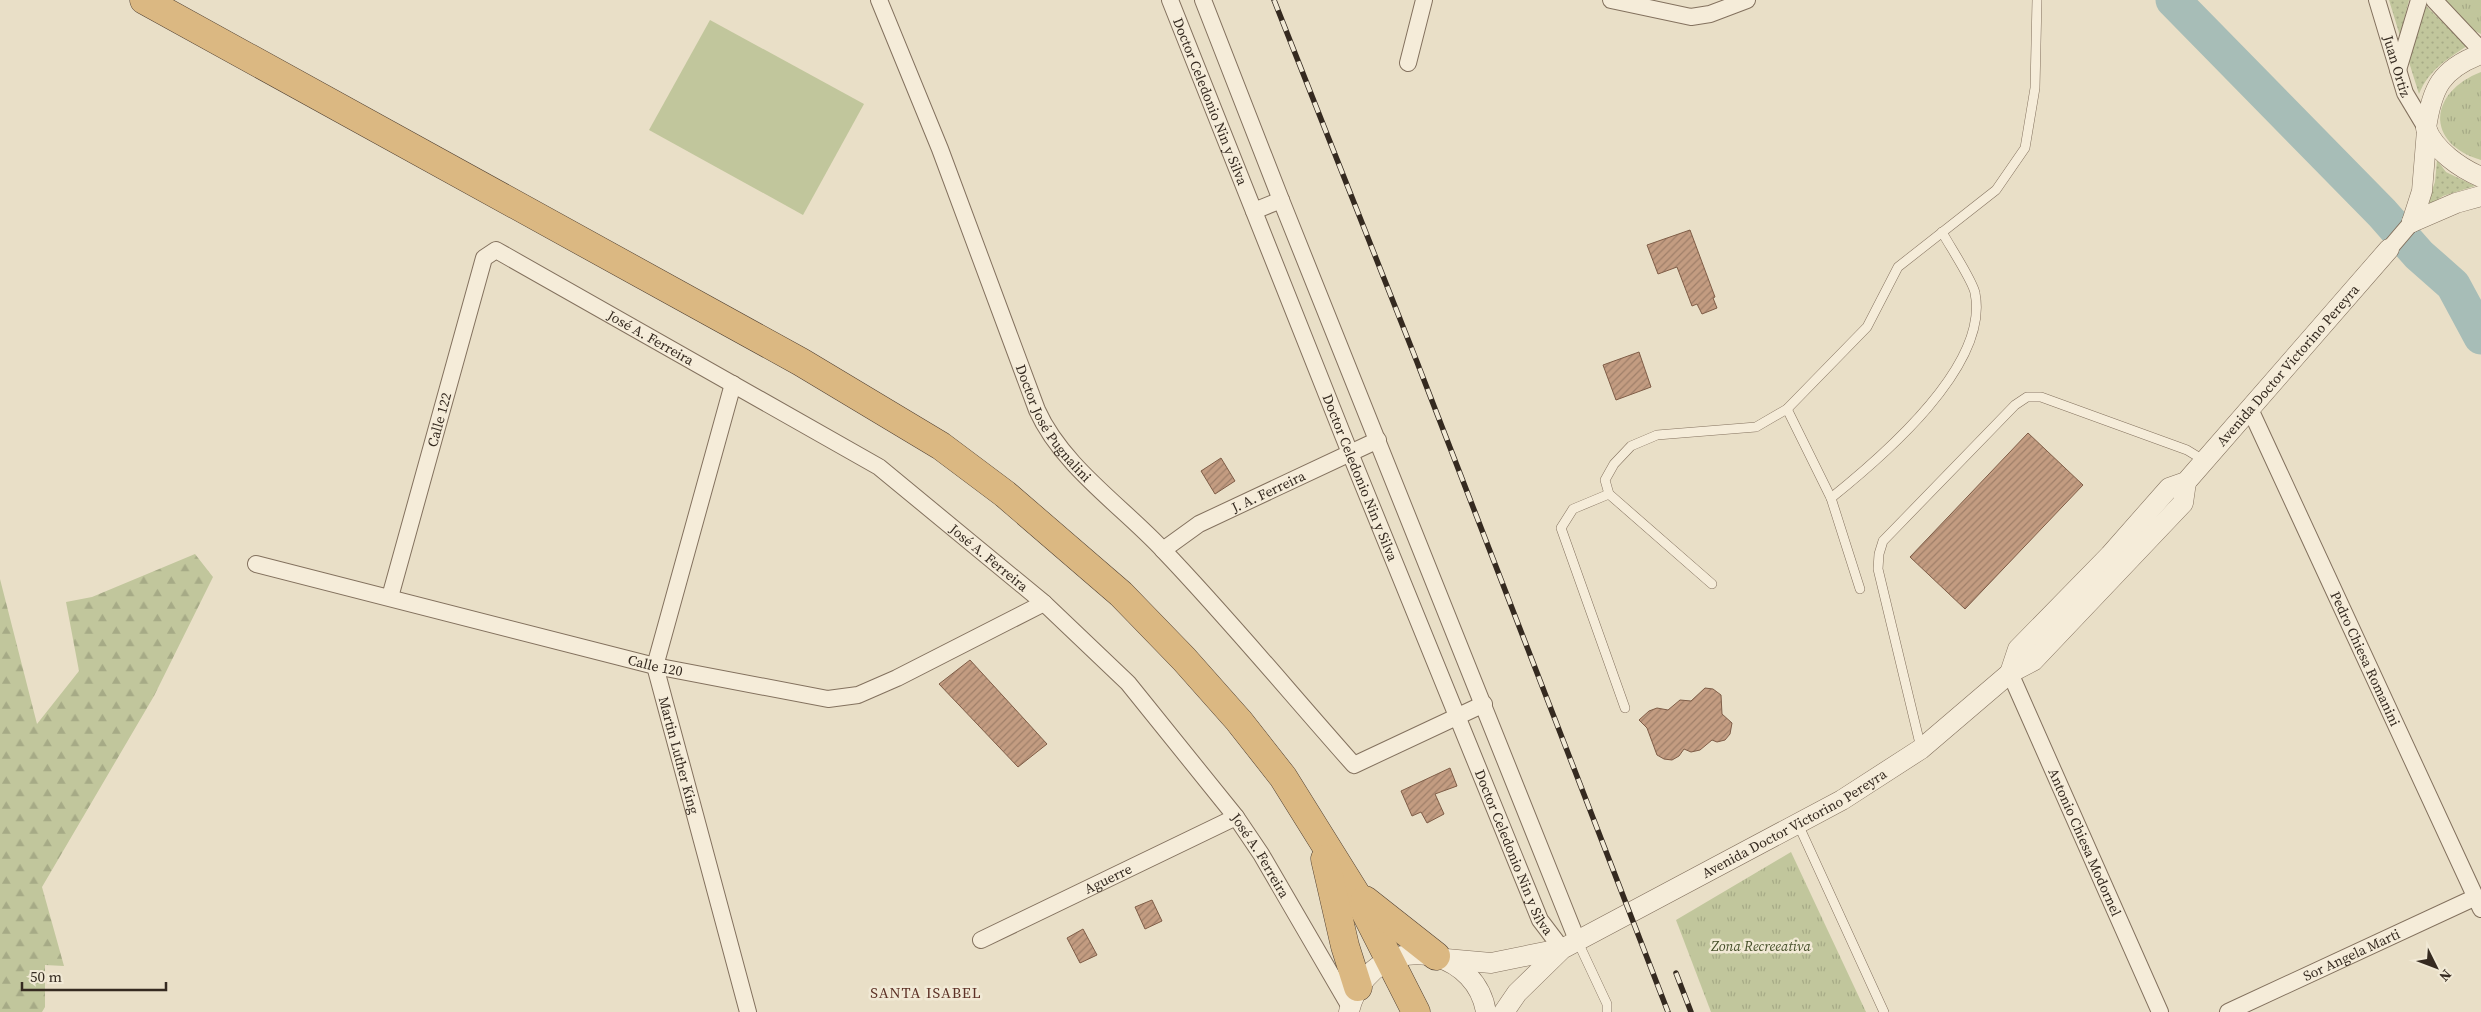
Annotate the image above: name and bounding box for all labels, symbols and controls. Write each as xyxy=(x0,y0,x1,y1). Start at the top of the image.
street label: Doctor Celedonio Nin y Silva xyxy=(1168,15,1253,189)
street label: Juan Ortiz xyxy=(2378,32,2416,102)
street label: Avenida Doctor Victorino Pereyra xyxy=(2212,279,2364,450)
street label: José A. Ferreira xyxy=(603,305,698,371)
street label: Doctor José Pugnalini xyxy=(1011,361,1096,487)
street label: Calle 122 xyxy=(422,390,456,449)
street label: Doctor Celedonio Nin y Silva xyxy=(1318,391,1403,565)
street label: J. A. Ferreira xyxy=(1227,465,1309,518)
street label: José A. Ferreira xyxy=(945,519,1033,597)
street label: Pedro Chiesa Romanini xyxy=(2326,588,2405,729)
street label: Calle 120 xyxy=(626,649,684,681)
street label: Martin Luther King xyxy=(654,694,704,816)
street label: Avenida Doctor Victorino Pereyra xyxy=(1698,763,1891,883)
street label: Antonio Chiesa Modornel xyxy=(2043,765,2126,919)
street label: Doctor Celedonio Nin y Silva xyxy=(1470,766,1559,940)
street label: José A. Ferreira xyxy=(1226,808,1295,902)
street label: Aguerre xyxy=(1081,859,1135,899)
street label: Sor Angela Marti xyxy=(2300,924,2403,986)
park label: Zona Recreeativa xyxy=(1710,936,1811,956)
north arrow xyxy=(2411,942,2461,992)
scale bar xyxy=(22,960,166,992)
text: N xyxy=(2435,965,2457,986)
text: 50 m xyxy=(30,966,62,987)
district label: SANTA ISABEL xyxy=(870,982,982,1003)

